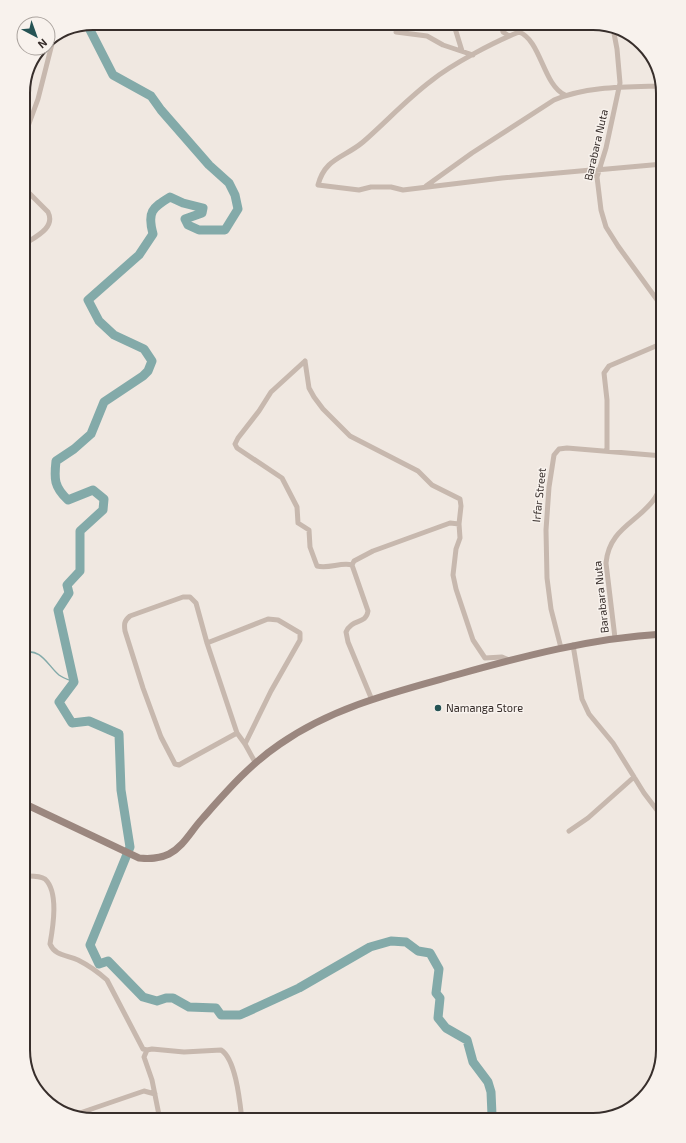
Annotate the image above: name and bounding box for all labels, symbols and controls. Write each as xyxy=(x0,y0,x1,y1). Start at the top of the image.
north arrow xyxy=(16,16,56,56)
text: N xyxy=(36,36,50,51)
street label: Barabara Nuta xyxy=(581,108,610,182)
street label: Irfar Street xyxy=(529,467,548,523)
street label: Barabara Nuta xyxy=(590,560,611,634)
place label: Namanga Store xyxy=(446,701,523,714)
marker: Namanga Store xyxy=(433,703,443,713)

